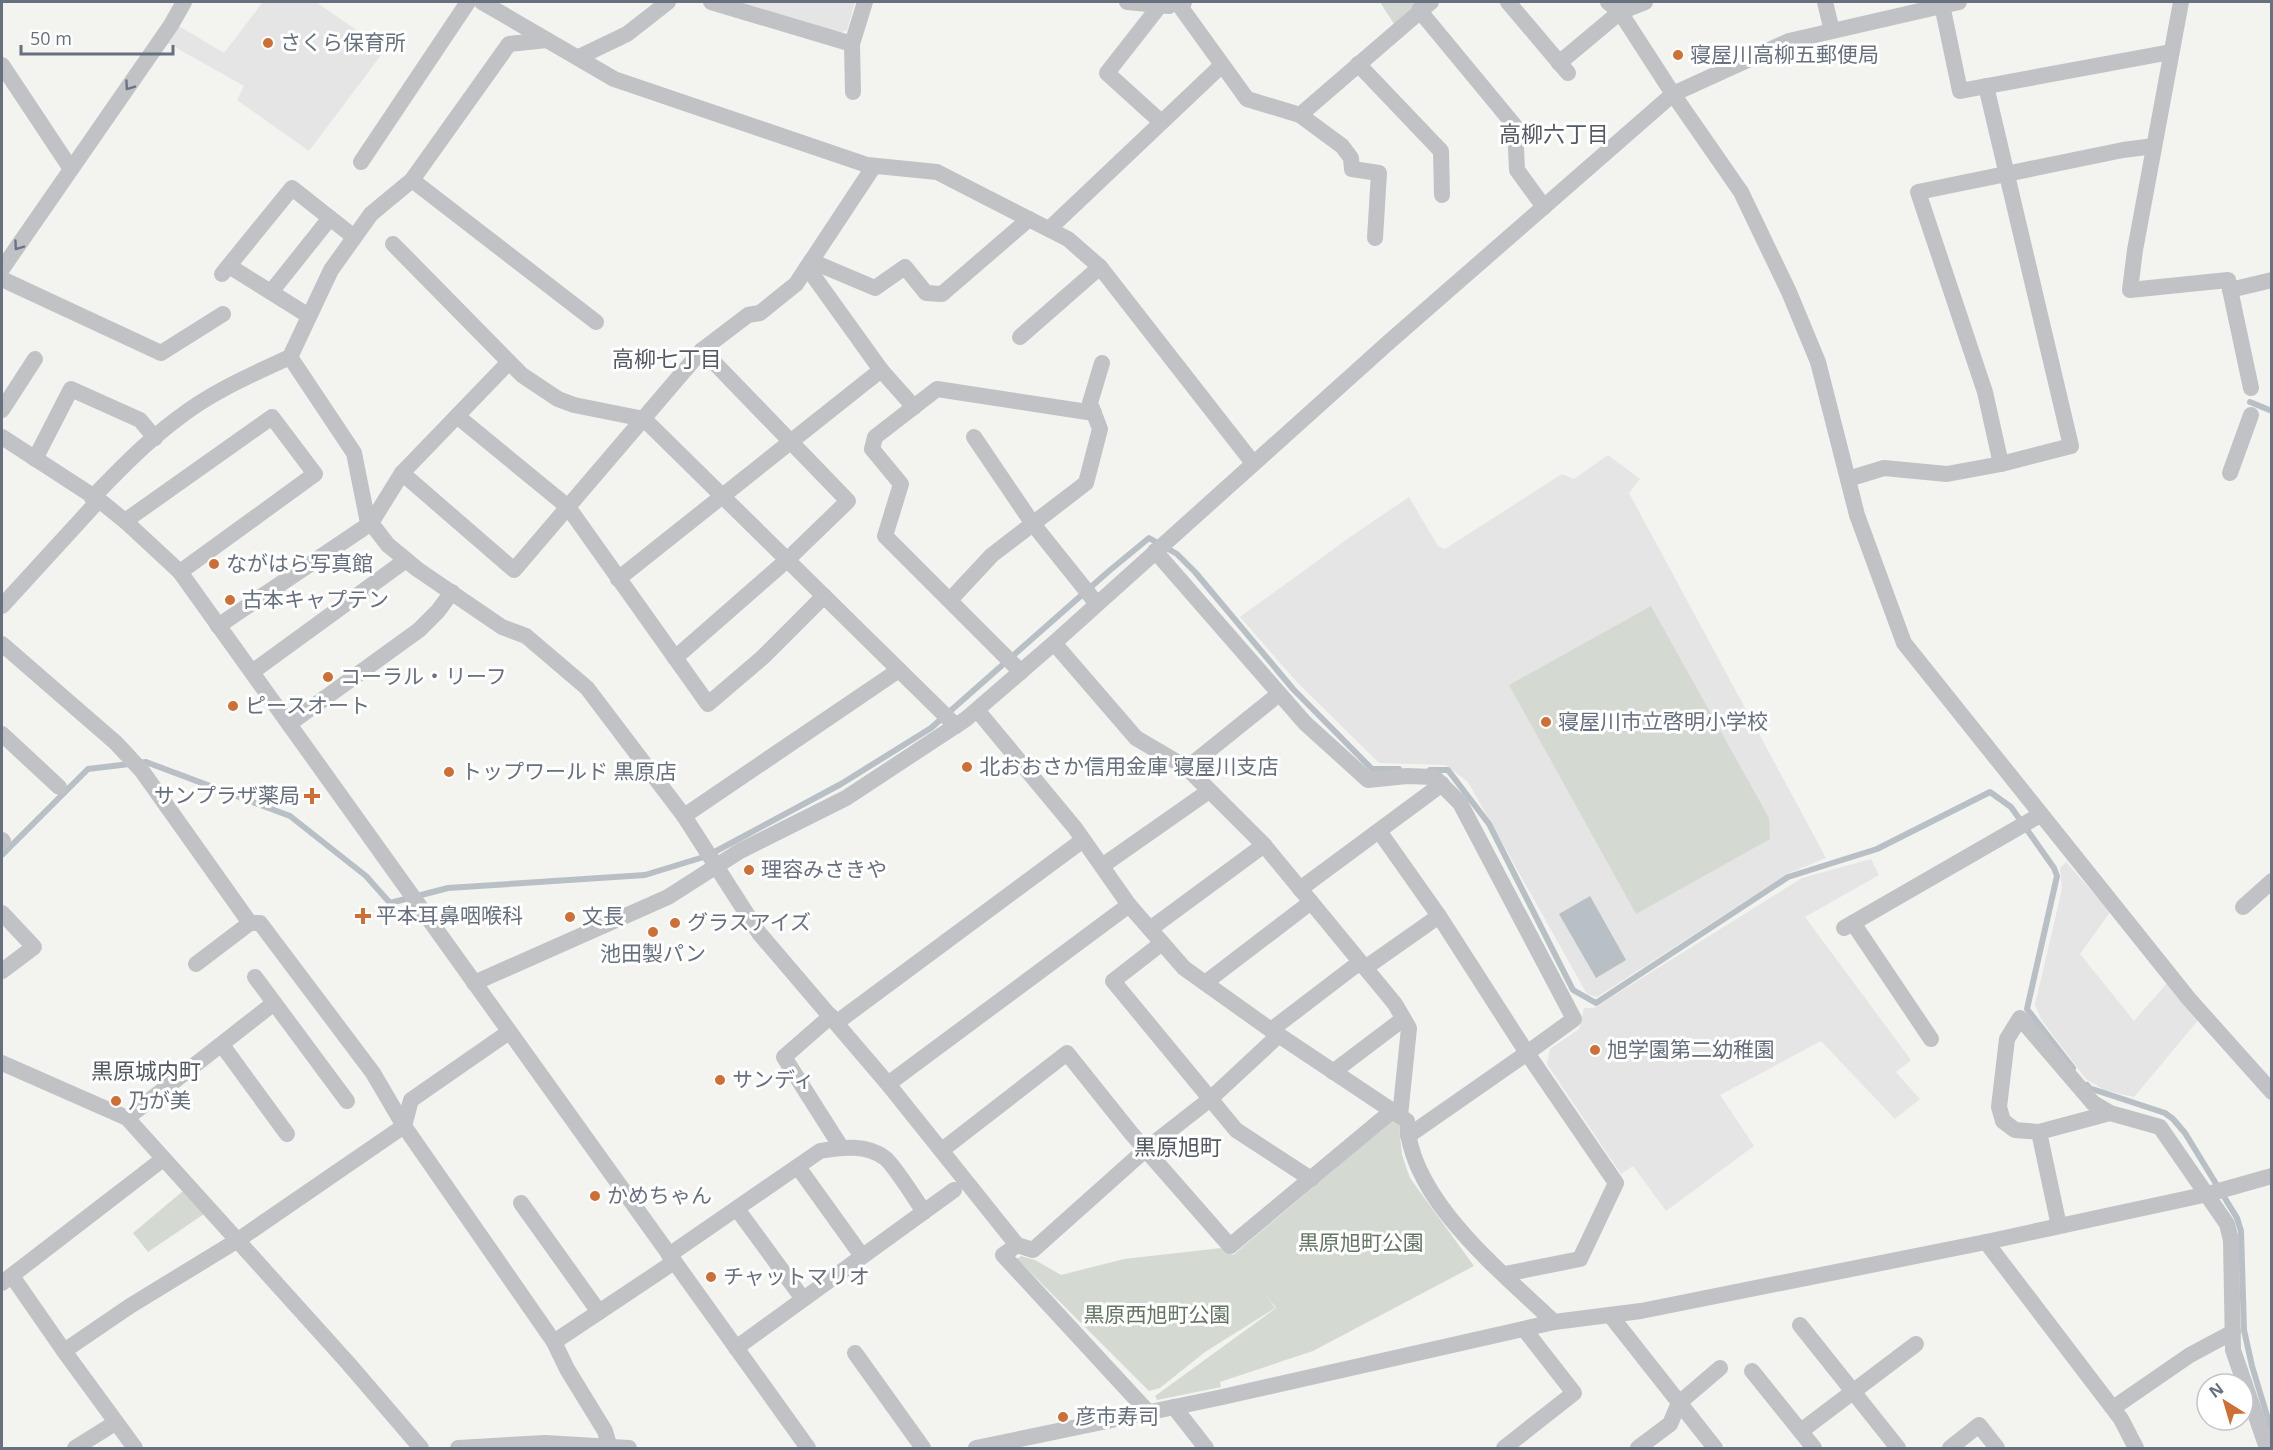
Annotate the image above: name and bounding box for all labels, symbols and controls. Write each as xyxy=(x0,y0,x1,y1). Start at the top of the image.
scale bar xyxy=(21,18,172,56)
text: 50 m xyxy=(30,26,72,50)
place label: さくら保育所 xyxy=(280,28,406,56)
marker: さくら保育所 xyxy=(261,36,275,50)
place label: 寝屋川高柳五郵便局 xyxy=(1690,40,1879,68)
marker: 寝屋川高柳五郵便局 xyxy=(1671,48,1685,62)
one-way arrow xyxy=(125,79,136,90)
district label: 高柳六丁目 xyxy=(1499,118,1609,148)
one-way arrow xyxy=(14,239,25,250)
district label: 高柳七丁目 xyxy=(612,343,722,373)
place label: ながはら写真館 xyxy=(226,549,373,577)
marker: ながはら写真館 xyxy=(207,557,221,571)
place label: 古本キャプテン xyxy=(242,585,389,613)
marker: 古本キャプテン xyxy=(223,593,237,607)
place label: コーラル・リーフ xyxy=(340,662,507,690)
marker: コーラル・リーフ xyxy=(321,670,335,684)
place label: ピースオート xyxy=(245,691,370,719)
marker: ピースオート xyxy=(226,699,240,713)
place label: 寝屋川市立啓明小学校 xyxy=(1558,707,1768,735)
marker: 寝屋川市立啓明小学校 xyxy=(1539,715,1553,729)
place label: 北おおさか信用金庫 寝屋川支店 xyxy=(979,752,1278,780)
place label: トップワールド 黒原店 xyxy=(461,757,676,785)
marker: 北おおさか信用金庫 寝屋川支店 xyxy=(960,760,974,774)
marker: トップワールド 黒原店 xyxy=(442,765,456,779)
place label: サンプラザ薬局 xyxy=(154,781,300,809)
marker: サンプラザ薬局 xyxy=(305,789,319,803)
place label: 理容みさきや xyxy=(761,855,887,883)
marker: 理容みさきや xyxy=(742,863,756,877)
place label: 平本耳鼻咽喉科 xyxy=(376,901,523,929)
place label: 文長 xyxy=(582,902,624,930)
marker: 平本耳鼻咽喉科 xyxy=(354,907,372,925)
place label: グラスアイズ xyxy=(687,908,811,936)
marker: 文長 xyxy=(563,910,577,924)
marker: グラスアイズ xyxy=(668,916,682,930)
marker: 池田製パン xyxy=(646,925,660,939)
place label: 池田製パン xyxy=(600,939,706,967)
place label: 旭学園第二幼稚園 xyxy=(1607,1035,1775,1063)
marker: 旭学園第二幼稚園 xyxy=(1588,1043,1602,1057)
district label: 黒原城内町 xyxy=(91,1055,201,1085)
place label: サンディ xyxy=(732,1065,815,1093)
marker: サンディ xyxy=(713,1073,727,1087)
place label: 乃が美 xyxy=(128,1086,191,1114)
marker: 乃が美 xyxy=(109,1094,123,1108)
district label: 黒原旭町 xyxy=(1134,1131,1222,1161)
place label: かめちゃん xyxy=(607,1181,712,1209)
marker: かめちゃん xyxy=(588,1189,602,1203)
park label: 黒原旭町公園 xyxy=(1298,1228,1424,1256)
place label: チャットマリオ xyxy=(723,1262,870,1290)
marker: チャットマリオ xyxy=(704,1270,718,1284)
park label: 黒原西旭町公園 xyxy=(1084,1300,1231,1328)
north arrow xyxy=(2195,1372,2255,1432)
text: N xyxy=(2204,1377,2228,1403)
place label: 彦市寿司 xyxy=(1075,1402,1159,1430)
marker: 彦市寿司 xyxy=(1056,1410,1070,1424)

